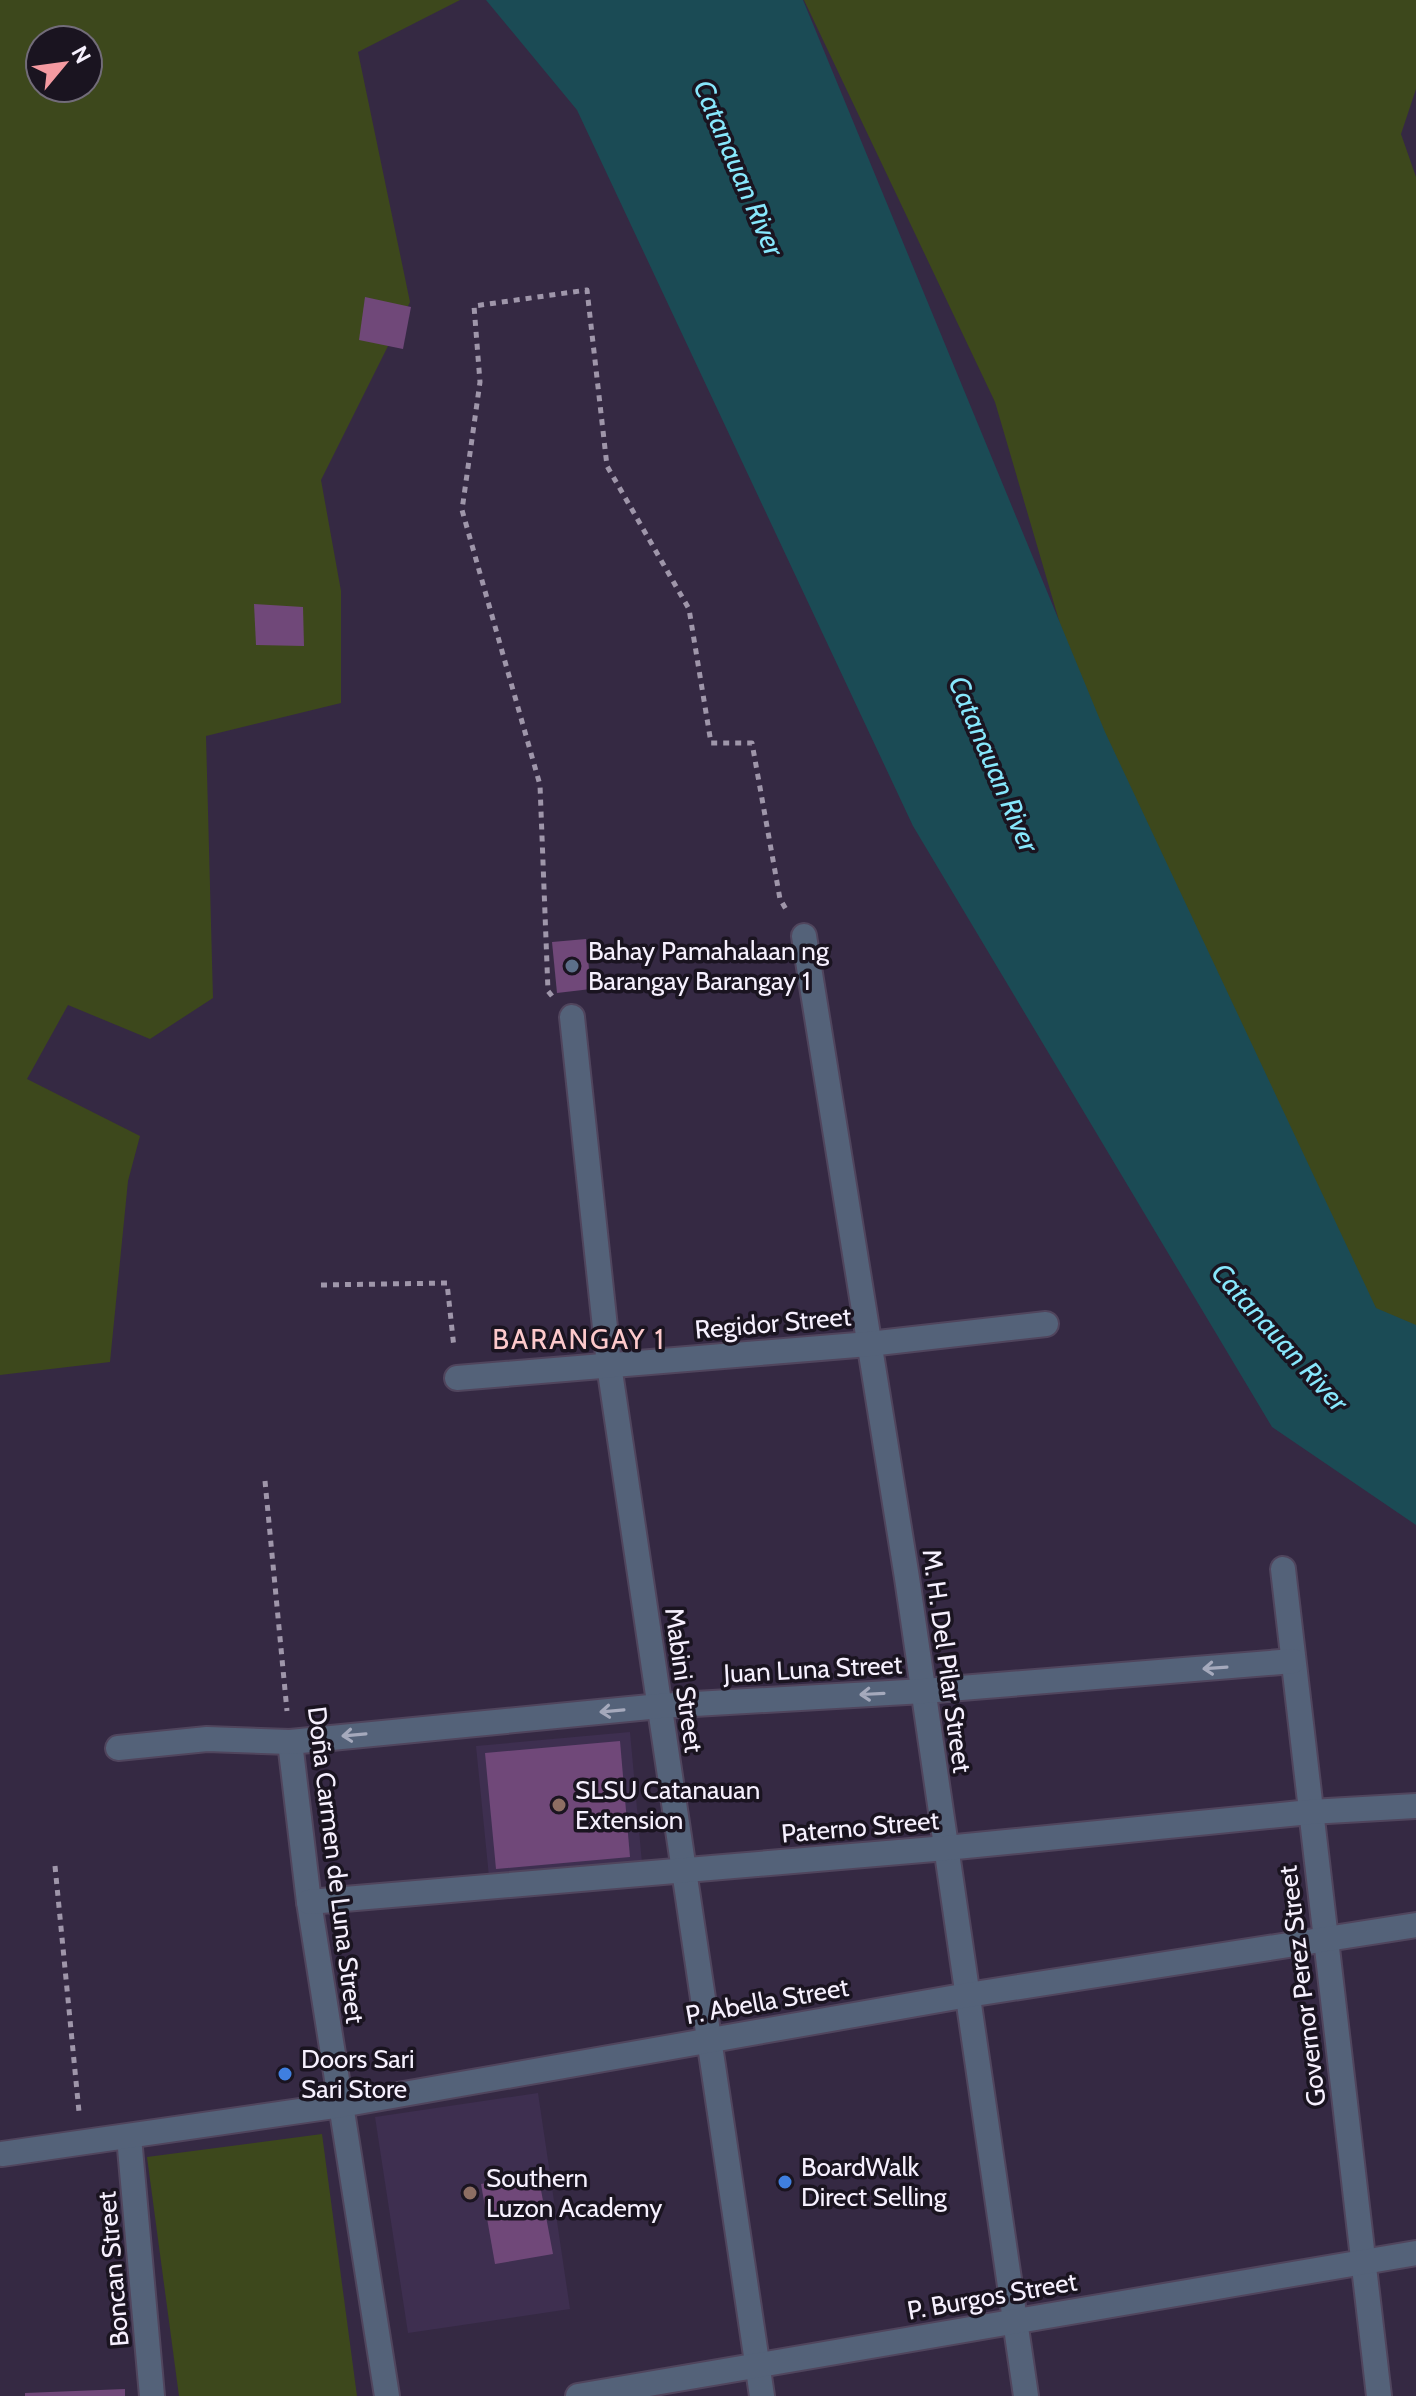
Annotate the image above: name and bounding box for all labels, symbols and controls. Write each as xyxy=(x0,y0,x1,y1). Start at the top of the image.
north arrow xyxy=(24,24,104,104)
text: N xyxy=(65,41,97,68)
water label: Catanauan River xyxy=(687,75,792,262)
water label: Catanauan River xyxy=(942,671,1047,858)
place label: Bahay Pamahalaan ng Barangay Barangay 1 xyxy=(588,935,830,997)
marker: Bahay Pamahalaan ng Barangay Barangay 1 xyxy=(563,957,581,975)
water label: Catanauan River xyxy=(1204,1256,1356,1419)
street label: Regidor Street xyxy=(693,1300,853,1346)
district label: BARANGAY 1 xyxy=(492,1322,666,1356)
street label: M. H. Del Pilar Street xyxy=(915,1547,979,1775)
street label: Mabini Street xyxy=(658,1605,710,1755)
street label: Juan Luna Street xyxy=(722,1648,903,1690)
one-way arrow xyxy=(1202,1660,1229,1675)
one-way arrow xyxy=(859,1686,886,1701)
one-way arrow xyxy=(599,1703,626,1718)
street label: Doña Carmen de Luna Street xyxy=(301,1705,371,2025)
one-way arrow xyxy=(341,1728,367,1743)
place label: SLSU Catanauan Extension xyxy=(575,1774,760,1836)
marker: SLSU Catanauan Extension xyxy=(550,1796,568,1814)
street label: Paterno Street xyxy=(780,1804,941,1850)
street label: Governor Perez Street xyxy=(1271,1864,1333,2108)
street label: P. Abella Street xyxy=(683,1971,851,2031)
place label: Doors Sari Sari Store xyxy=(301,2043,415,2105)
marker: Doors Sari Sari Store xyxy=(276,2065,294,2083)
place label: BoardWalk Direct Selling xyxy=(801,2151,948,2213)
place label: Southern Luzon Academy xyxy=(486,2162,662,2224)
marker: BoardWalk Direct Selling xyxy=(776,2173,794,2191)
marker: Southern Luzon Academy xyxy=(461,2184,479,2202)
street label: Boncan Street xyxy=(90,2190,136,2348)
street label: P. Burgos Street xyxy=(905,2265,1080,2327)

